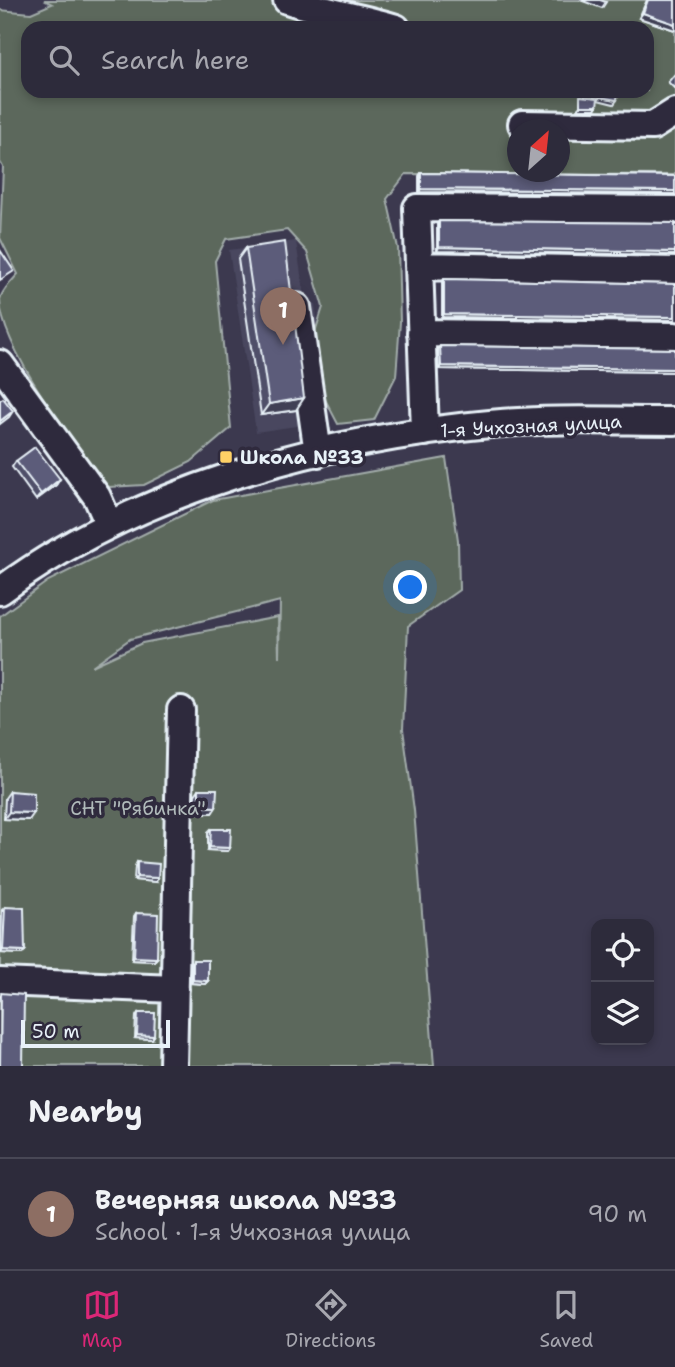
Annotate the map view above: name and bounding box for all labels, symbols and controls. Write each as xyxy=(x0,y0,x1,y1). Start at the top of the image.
search box xyxy=(21,21,654,98)
icon: search xyxy=(45,41,83,79)
text: Search here xyxy=(101,42,250,77)
north arrow xyxy=(507,119,570,182)
pin: 1 xyxy=(260,287,306,345)
street label: 1-я Учхозная улица xyxy=(440,409,623,443)
place label: Школа №33 xyxy=(240,445,363,470)
marker: Школа №33 xyxy=(218,449,234,465)
your location xyxy=(393,570,427,604)
park label: СНТ "Рябинка" xyxy=(70,796,206,821)
map controls xyxy=(591,919,654,1045)
button: locate xyxy=(591,919,654,982)
button: layers xyxy=(591,982,654,1045)
scale bar xyxy=(21,1017,170,1049)
text: 50 m xyxy=(32,1019,80,1044)
text: Nearby xyxy=(28,1091,143,1132)
text: Вечерняя школа №33 xyxy=(95,1182,397,1217)
text: 1 xyxy=(46,1199,56,1229)
text: 90 m xyxy=(587,1199,647,1229)
text: School · 1-я Учхозная улица xyxy=(95,1217,410,1247)
tab: Map xyxy=(82,1286,122,1353)
tab: Directions xyxy=(286,1286,376,1353)
tab: Saved xyxy=(539,1286,593,1353)

